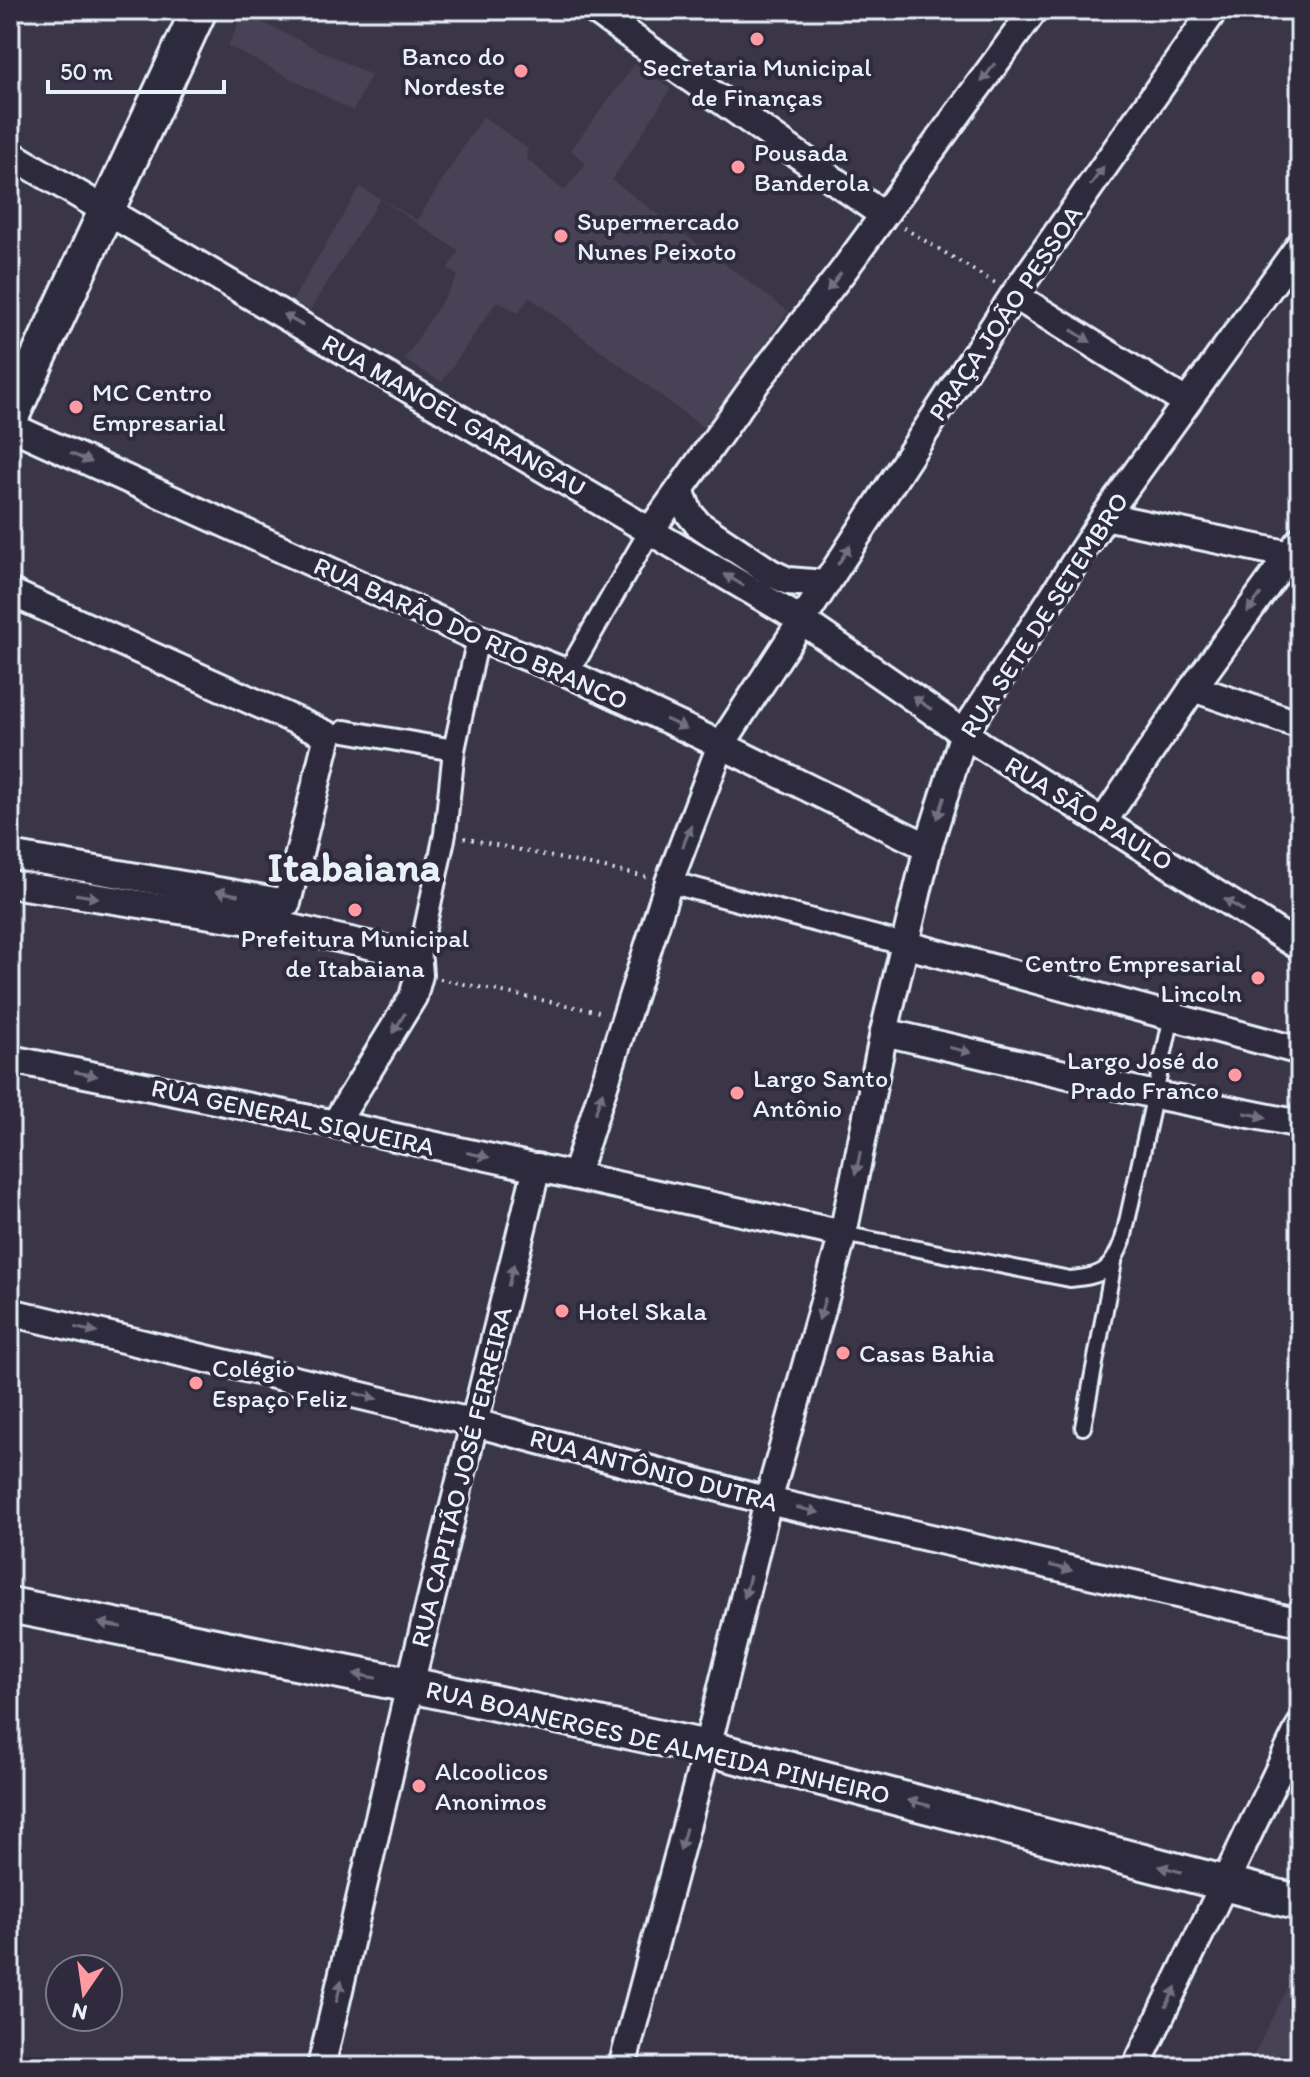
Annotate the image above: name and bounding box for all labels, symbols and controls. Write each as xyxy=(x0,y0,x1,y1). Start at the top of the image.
marker: Secretaria Municipal de Finanças xyxy=(748,30,766,48)
place label: Banco do Nordeste xyxy=(402,40,505,102)
scale bar xyxy=(48,44,224,94)
place label: Secretaria Municipal de Finanças xyxy=(642,51,872,113)
text: 50 m xyxy=(60,57,113,86)
marker: Banco do Nordeste xyxy=(512,62,530,80)
one-way arrow xyxy=(981,63,997,83)
place label: Pousada Banderola xyxy=(754,136,870,198)
marker: Pousada Banderola xyxy=(729,158,747,176)
one-way arrow xyxy=(1089,166,1104,187)
street label: PRAÇA JOÃO PESSOA xyxy=(921,199,1089,427)
place label: Supermercado Nunes Peixoto xyxy=(577,205,739,267)
marker: Supermercado Nunes Peixoto xyxy=(552,227,570,245)
one-way arrow xyxy=(827,272,843,292)
one-way arrow xyxy=(282,314,304,328)
street label: RUA MANOEL GARANGAU xyxy=(316,326,592,504)
one-way arrow xyxy=(1070,328,1092,342)
place label: MC Centro Empresarial xyxy=(92,376,225,438)
marker: MC Centro Empresarial xyxy=(67,398,85,416)
one-way arrow xyxy=(69,451,93,465)
street label: RUA SETE DE SETEMBRO xyxy=(953,486,1135,744)
one-way arrow xyxy=(836,545,851,566)
street label: RUA BARÃO DO RIO BRANCO xyxy=(309,549,633,717)
one-way arrow xyxy=(723,574,745,588)
one-way arrow xyxy=(1247,592,1262,613)
one-way arrow xyxy=(911,696,932,711)
one-way arrow xyxy=(665,717,688,731)
street label: RUA SÃO PAULO xyxy=(999,748,1179,878)
one-way arrow xyxy=(934,796,947,820)
one-way arrow xyxy=(681,824,694,848)
district label: Itabaiana xyxy=(268,841,441,892)
one-way arrow xyxy=(214,886,239,899)
one-way arrow xyxy=(75,890,100,903)
one-way arrow xyxy=(1223,899,1245,913)
marker: Prefeitura Municipal de Itabaiana xyxy=(346,901,364,919)
place label: Prefeitura Municipal de Itabaiana xyxy=(241,922,469,984)
place label: Centro Empresarial Lincoln xyxy=(1025,947,1242,1009)
marker: Centro Empresarial Lincoln xyxy=(1249,969,1267,987)
one-way arrow xyxy=(392,1012,406,1034)
one-way arrow xyxy=(948,1044,973,1056)
place label: Largo José do Prado Franco xyxy=(1067,1044,1219,1106)
place label: Largo Santo Antônio xyxy=(753,1062,888,1124)
marker: Largo José do Prado Franco xyxy=(1226,1066,1244,1084)
one-way arrow xyxy=(74,1069,99,1081)
street label: RUA GENERAL SIQUEIRA xyxy=(149,1071,438,1163)
marker: Largo Santo Antônio xyxy=(728,1084,746,1102)
one-way arrow xyxy=(593,1089,605,1113)
one-way arrow xyxy=(1243,1109,1268,1122)
one-way arrow xyxy=(466,1149,491,1162)
one-way arrow xyxy=(851,1151,863,1176)
one-way arrow xyxy=(505,1263,517,1288)
place label: Hotel Skala xyxy=(578,1295,707,1327)
one-way arrow xyxy=(815,1298,828,1322)
marker: Hotel Skala xyxy=(553,1302,571,1320)
street label: RUA CAPITÃO JOSÉ FERREIRA xyxy=(403,1303,519,1651)
one-way arrow xyxy=(74,1324,99,1336)
place label: Casas Bahia xyxy=(859,1337,994,1369)
marker: Casas Bahia xyxy=(834,1344,852,1362)
place label: Colégio Espaço Feliz xyxy=(212,1352,347,1414)
marker: Colégio Espaço Feliz xyxy=(187,1374,205,1392)
one-way arrow xyxy=(354,1391,379,1403)
street label: RUA ANTÔNIO DUTRA xyxy=(526,1421,782,1519)
one-way arrow xyxy=(795,1504,820,1517)
one-way arrow xyxy=(1049,1562,1074,1574)
one-way arrow xyxy=(740,1575,752,1600)
one-way arrow xyxy=(98,1619,123,1631)
one-way arrow xyxy=(353,1669,378,1681)
street label: RUA BOANERGES DE ALMEIDA PINHEIRO xyxy=(423,1673,893,1811)
place label: Alcoolicos Anonimos xyxy=(435,1755,548,1817)
marker: Alcoolicos Anonimos xyxy=(410,1777,428,1795)
one-way arrow xyxy=(906,1797,931,1809)
one-way arrow xyxy=(676,1827,688,1852)
one-way arrow xyxy=(1158,1863,1183,1875)
north arrow xyxy=(44,1953,124,2033)
one-way arrow xyxy=(333,1978,346,2003)
one-way arrow xyxy=(1164,1985,1177,2008)
text: N xyxy=(69,1997,90,2027)

